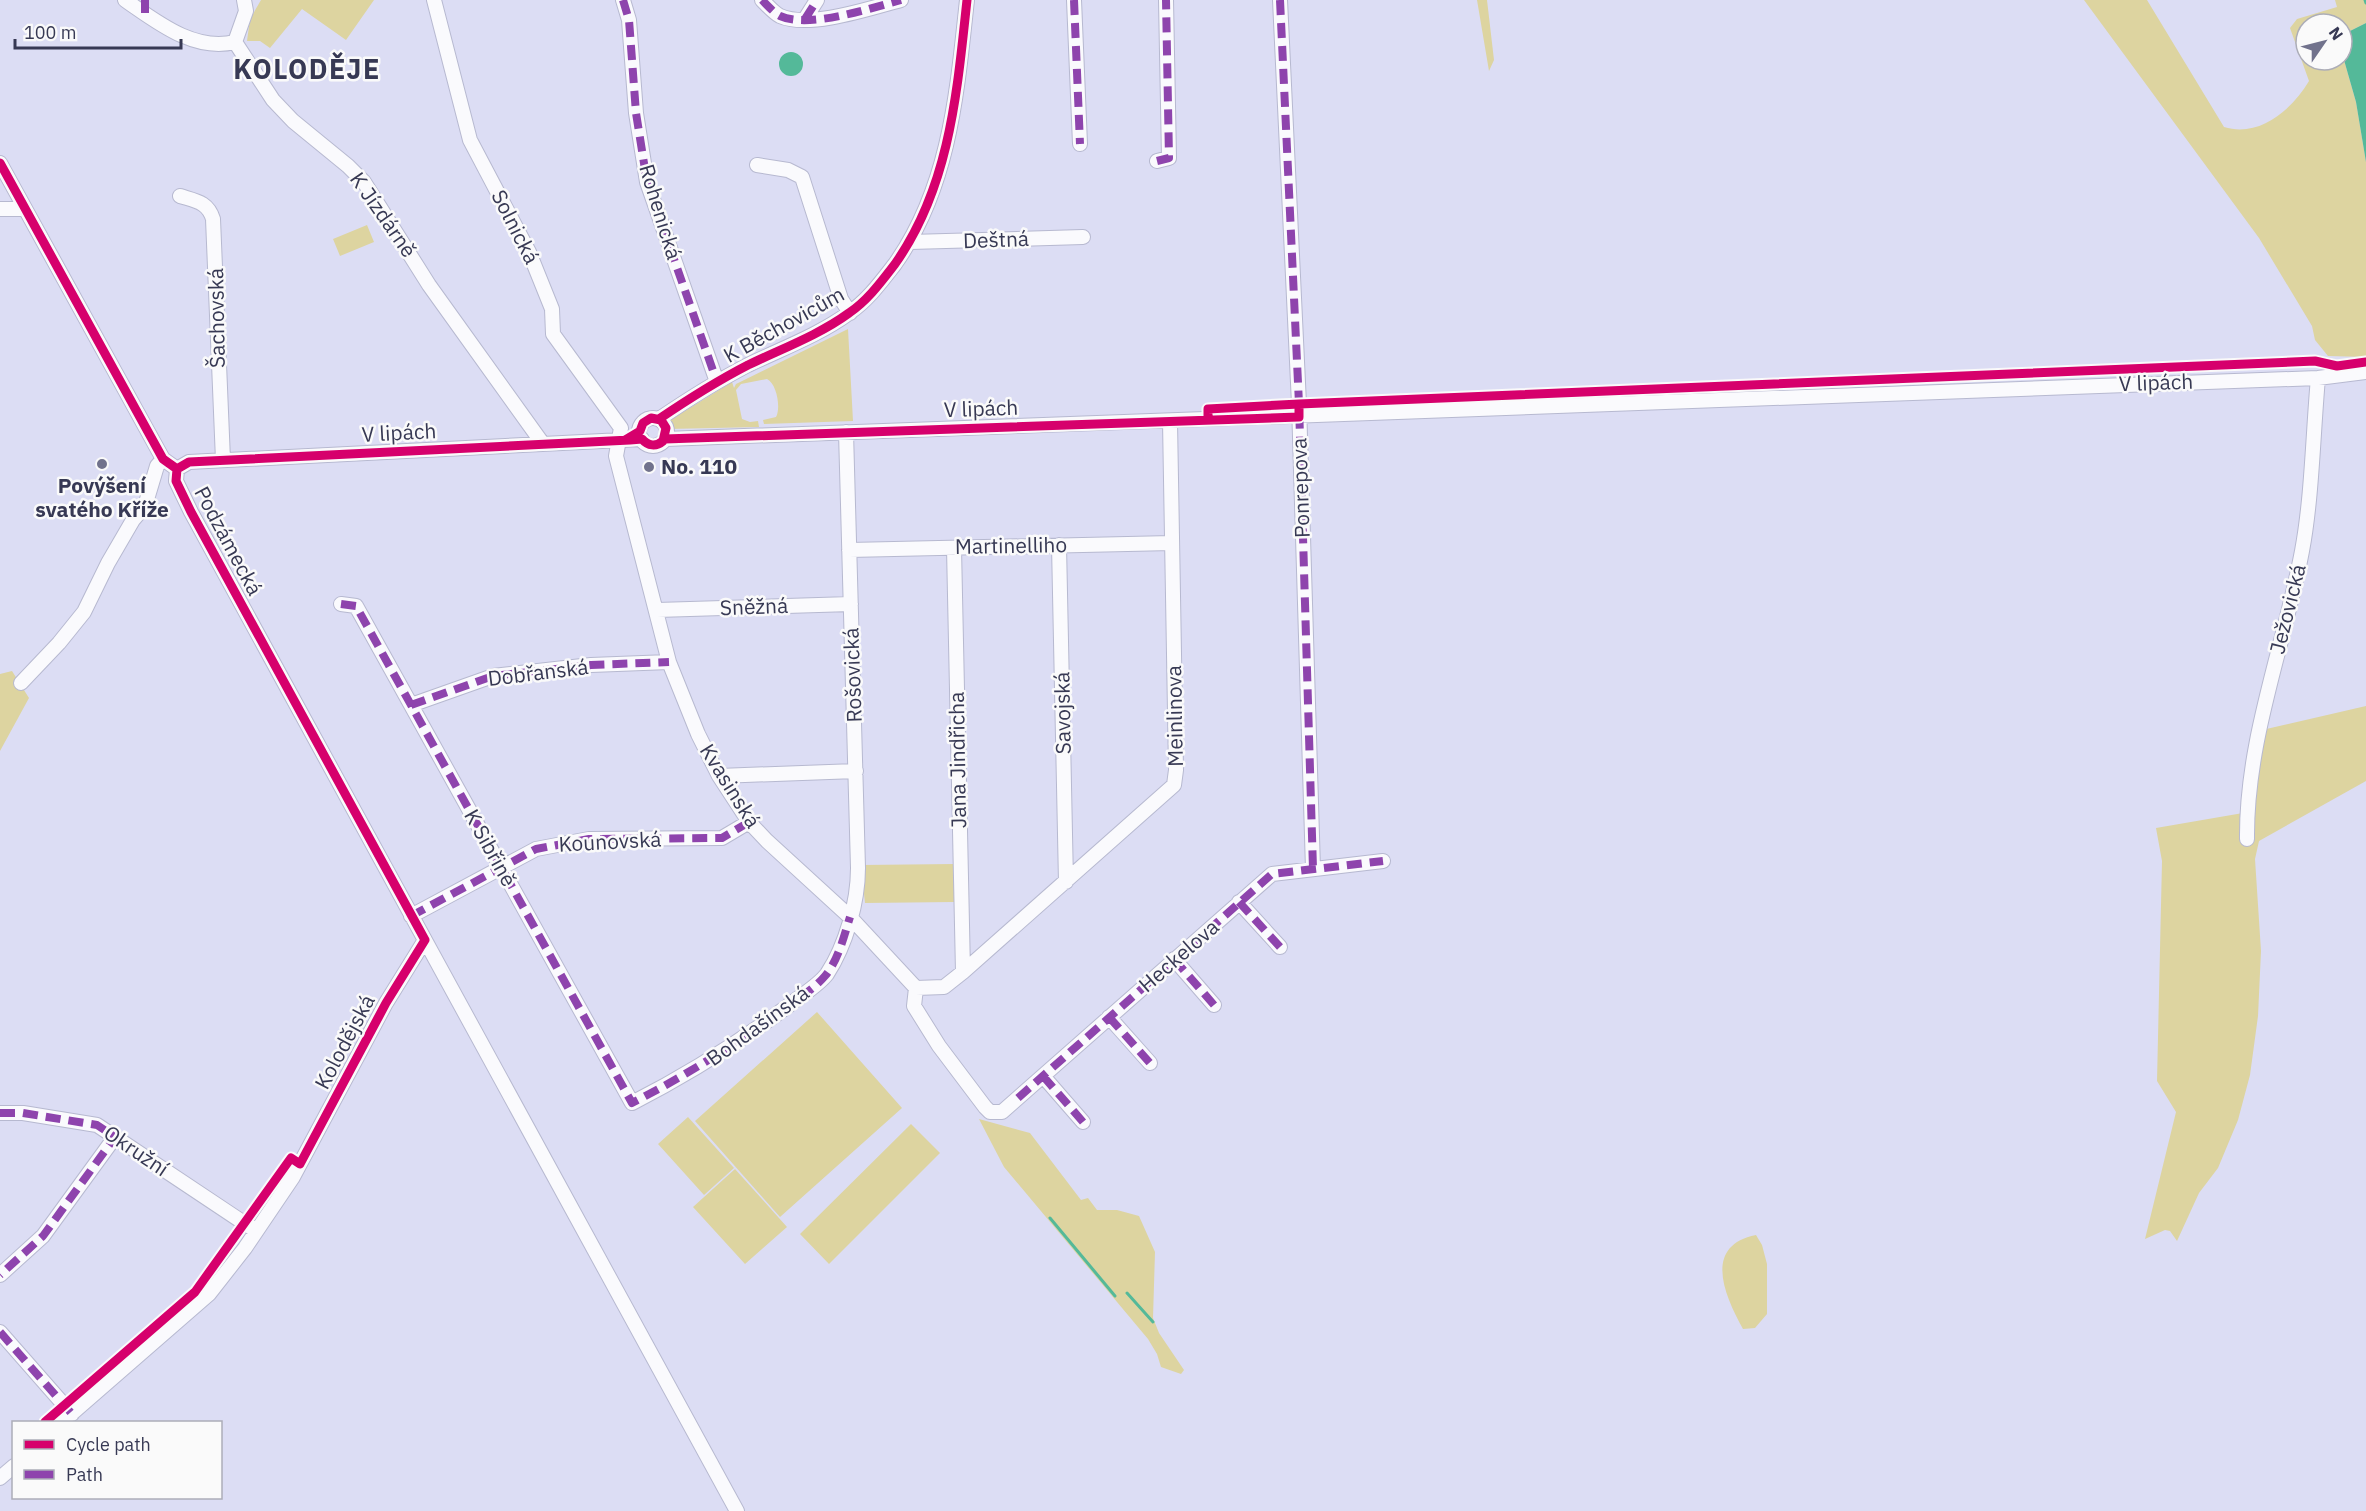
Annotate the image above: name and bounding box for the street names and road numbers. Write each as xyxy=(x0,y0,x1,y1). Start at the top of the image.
street label: Rohenická xyxy=(633,161,689,263)
street label: K Jízdárně xyxy=(344,166,423,263)
street label: Solnická xyxy=(485,185,546,268)
street label: Deštná xyxy=(962,224,1030,254)
street label: Šachovská xyxy=(201,268,231,368)
street label: K Běchovicům xyxy=(718,279,849,369)
street label: V lipách xyxy=(2118,367,2194,397)
street label: V lipách xyxy=(943,393,1019,423)
street label: V lipách xyxy=(361,416,437,448)
street label: Ponrepova xyxy=(1284,437,1316,539)
street label: Podzámecká xyxy=(188,481,269,600)
street label: Martinelliho xyxy=(955,530,1067,560)
street label: Ježovická xyxy=(2262,561,2312,657)
street label: Sněžná xyxy=(719,591,789,621)
street label: Rošovická xyxy=(836,627,868,723)
street label: Dobřanská xyxy=(486,652,590,692)
street label: Meinlinova xyxy=(1159,665,1189,767)
street label: Savojská xyxy=(1047,671,1077,755)
street label: Jana Jindřicha xyxy=(942,691,972,829)
street label: Kvasinská xyxy=(694,738,768,833)
street label: K Sibřině xyxy=(458,804,524,891)
street label: Kounovská xyxy=(558,824,662,858)
street label: Heckelova xyxy=(1132,913,1224,998)
street label: Bohdašínská xyxy=(700,978,814,1072)
street label: Kolodějská xyxy=(307,989,381,1094)
street label: Okružní xyxy=(99,1118,174,1182)

